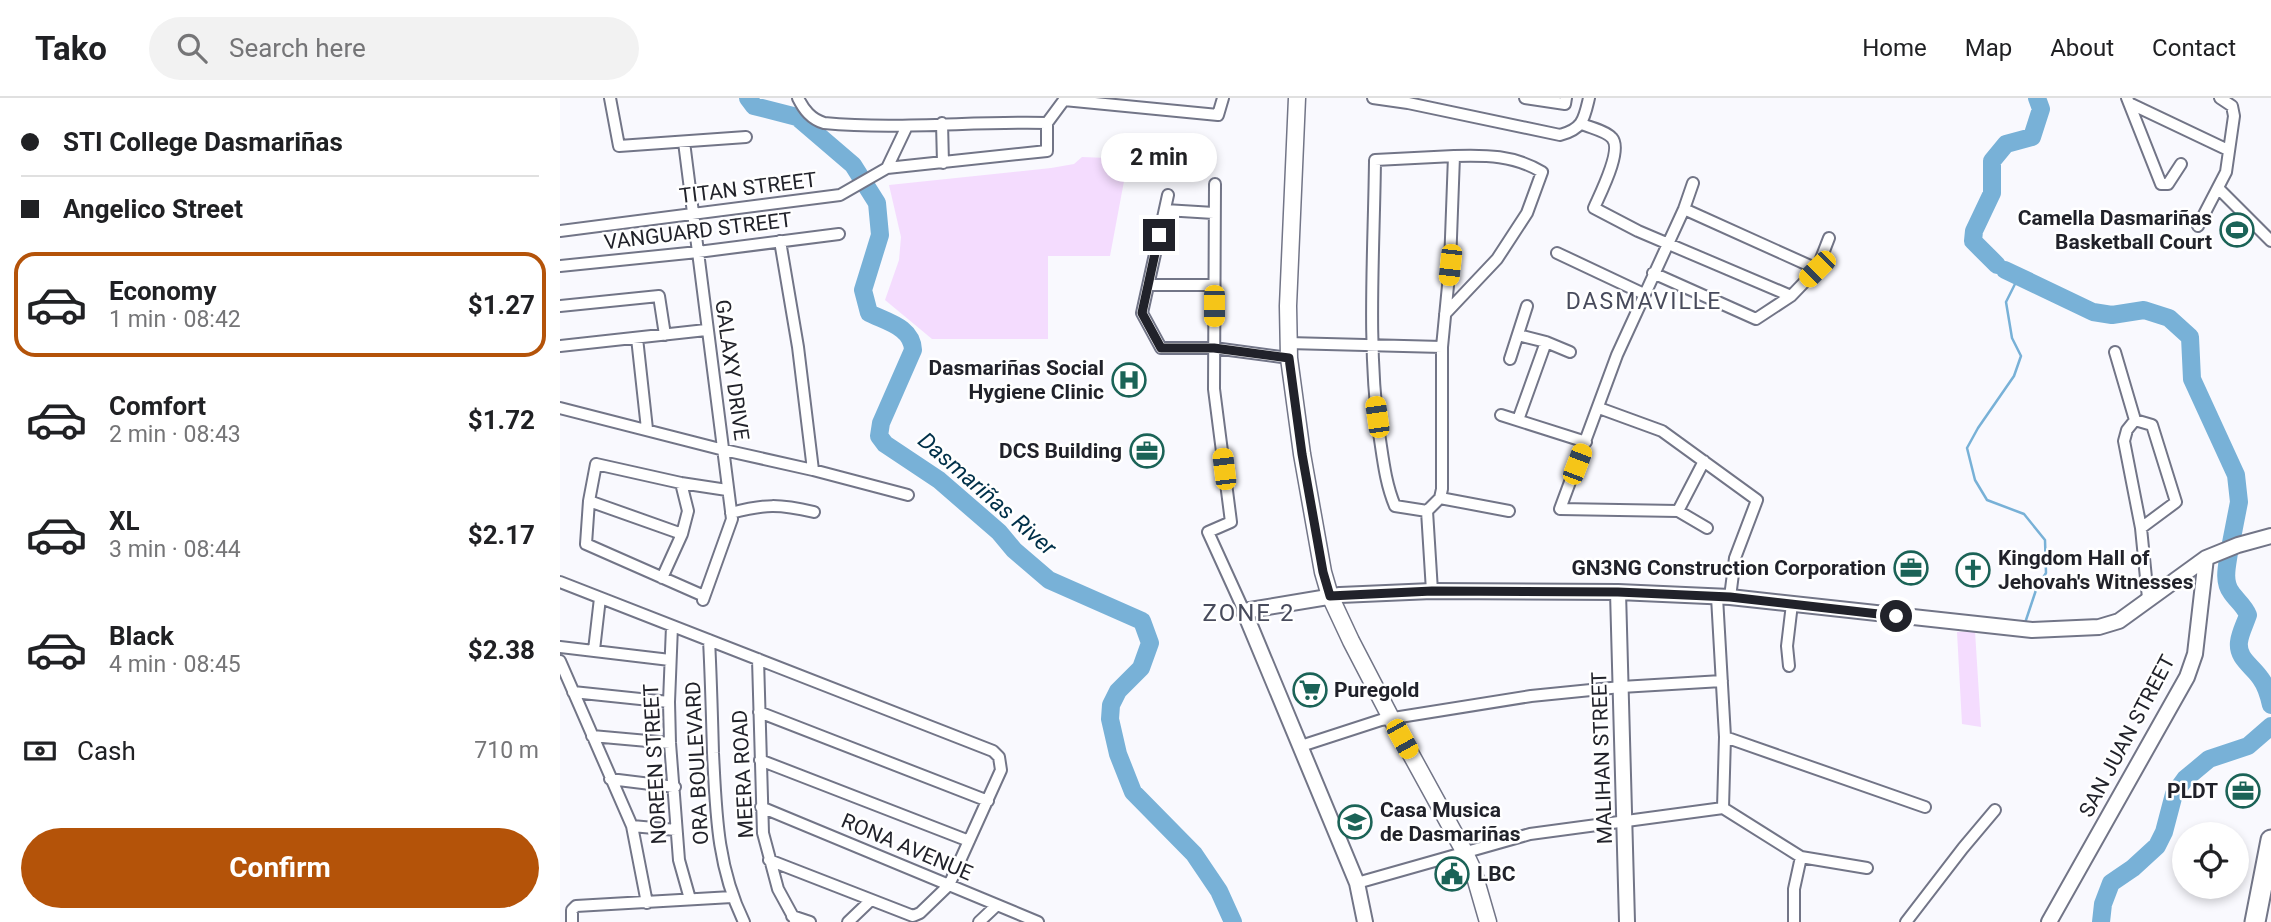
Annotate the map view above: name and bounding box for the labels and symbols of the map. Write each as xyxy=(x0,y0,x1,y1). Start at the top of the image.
callout: 2 min xyxy=(1101,134,1217,183)
street label: TITAN STREET xyxy=(678,168,818,208)
place label: Camella Dasmariñas Basketball Court xyxy=(2018,206,2212,254)
street label: VANGUARD STREET xyxy=(603,208,794,254)
sports icon: Camella Dasmariñas Basketball Court xyxy=(2218,211,2256,249)
route end xyxy=(1143,219,1175,251)
car xyxy=(1438,243,1463,287)
car xyxy=(1795,247,1840,291)
car xyxy=(1204,285,1225,327)
district label: DASMAVILLE xyxy=(1566,288,1722,315)
street label: GALAXY DRIVE xyxy=(710,298,754,442)
place label: Dasmariñas Social Hygiene Clinic xyxy=(929,356,1104,404)
hospital icon: Dasmariñas Social Hygiene Clinic xyxy=(1110,361,1148,399)
car xyxy=(1364,395,1391,439)
water label: Dasmariñas River xyxy=(913,427,1063,562)
office icon: DCS Building xyxy=(1128,432,1166,470)
place label: DCS Building xyxy=(999,439,1122,463)
car xyxy=(1560,441,1595,487)
car xyxy=(1212,447,1237,491)
place label: Kingdom Hall of Jehovah's Witnesses xyxy=(1998,546,2194,594)
office icon: GN3NG Construction Corporation xyxy=(1892,549,1930,587)
church icon: Kingdom Hall of Jehovah's Witnesses xyxy=(1954,551,1992,589)
place label: GN3NG Construction Corporation xyxy=(1571,556,1886,580)
district label: ZONE 2 xyxy=(1203,599,1295,627)
route start xyxy=(1880,600,1912,632)
street label: SAN JUAN STREET xyxy=(2074,651,2180,821)
supermarket icon: Puregold xyxy=(1291,671,1329,709)
street label: MALIHAN STREET xyxy=(1587,671,1617,845)
place label: Puregold xyxy=(1334,678,1419,702)
street label: ORA BOULEVARD xyxy=(681,681,713,845)
street label: NOREEN STREET xyxy=(639,683,671,845)
street label: MEERA ROAD xyxy=(728,709,758,839)
car xyxy=(1383,716,1422,762)
office icon: PLDT xyxy=(2224,772,2262,810)
place label: PLDT xyxy=(2167,779,2218,803)
place label: Casa Musica de Dasmariñas xyxy=(1380,798,1521,846)
school or university icon: Casa Musica de Dasmariñas xyxy=(1336,803,1374,841)
street label: RONA AVENUE xyxy=(838,809,976,885)
public building icon: LBC xyxy=(1433,855,1471,893)
place label: LBC xyxy=(1477,862,1516,886)

